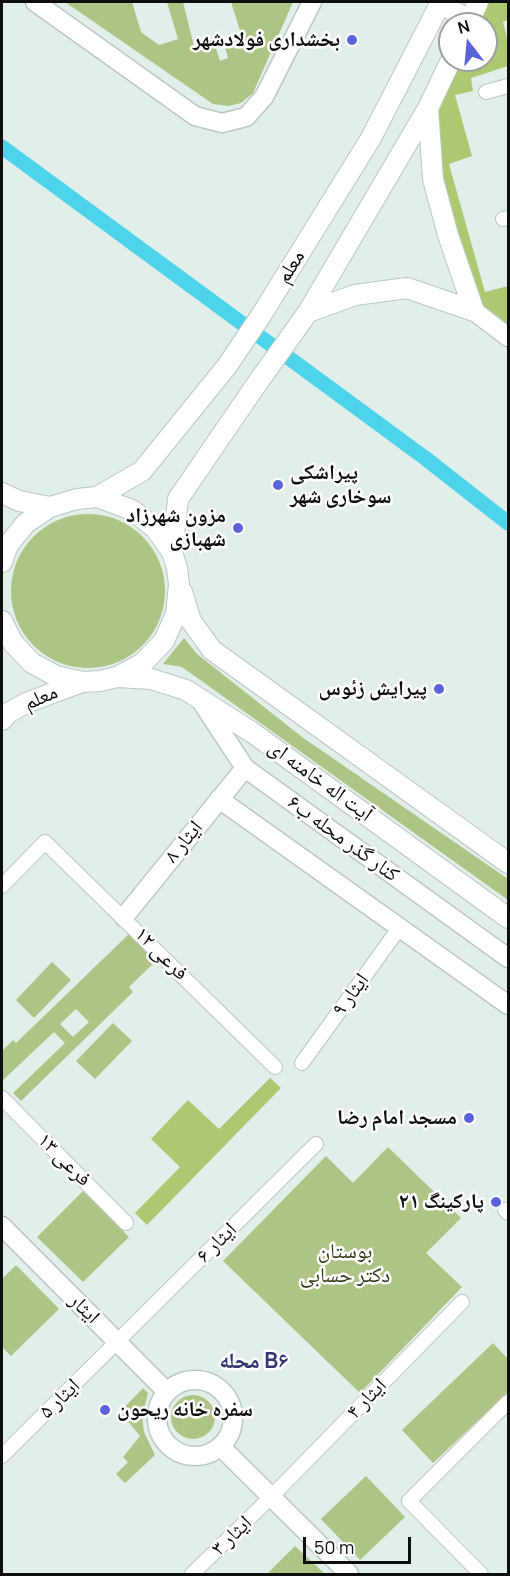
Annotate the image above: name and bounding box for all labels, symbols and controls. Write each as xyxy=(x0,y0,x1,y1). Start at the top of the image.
north arrow xyxy=(438,12,498,72)
text: N xyxy=(455,14,472,39)
place label: بخشداری فولادشهر xyxy=(193,27,340,53)
marker: بخشداری فولادشهر xyxy=(345,33,359,47)
street label: معلم xyxy=(271,246,311,288)
place label: پیراشکی سوخاری شهر xyxy=(290,460,391,510)
marker: پیراشکی سوخاری شهر xyxy=(271,478,285,492)
place label: مزون شهرزاد شهبازی xyxy=(126,503,226,553)
marker: مزون شهرزاد شهبازی xyxy=(231,521,245,535)
place label: پیرایش زئوس xyxy=(319,676,427,702)
street label: معلم xyxy=(20,680,62,716)
marker: پیرایش زئوس xyxy=(432,682,446,696)
street label: آیت اله خامنه ای xyxy=(263,735,377,827)
street label: کنار گذر محله ب۶ xyxy=(282,790,404,888)
street label: ایثار ۸ xyxy=(159,816,209,868)
street label: فرعی ۱۲ xyxy=(129,922,193,986)
street label: ایثار ۹ xyxy=(327,969,375,1021)
place label: مسجد امام رضا xyxy=(337,1105,457,1131)
marker: مسجد امام رضا xyxy=(462,1111,476,1125)
street label: فرعی ۱۳ xyxy=(32,1128,96,1192)
place label: پارکینگ ۲۱ xyxy=(399,1189,484,1215)
marker: پارکینگ ۲۱ xyxy=(489,1195,503,1209)
street label: ایثار ۶ xyxy=(192,1218,242,1268)
park label: بوستان دکتر حسابی xyxy=(300,1239,390,1289)
street label: ایثار xyxy=(63,1288,105,1330)
district label: محله B۶ xyxy=(219,1349,289,1375)
street label: ایثار ۴ xyxy=(342,1373,392,1425)
street label: ایثار ۵ xyxy=(34,1374,86,1424)
place label: سفره خانه ریحون xyxy=(117,1397,253,1423)
marker: سفره خانه ریحون xyxy=(98,1403,112,1417)
street label: ایثار ۳ xyxy=(206,1511,258,1561)
scale bar xyxy=(306,1525,414,1563)
text: 50 m xyxy=(314,1535,354,1559)

